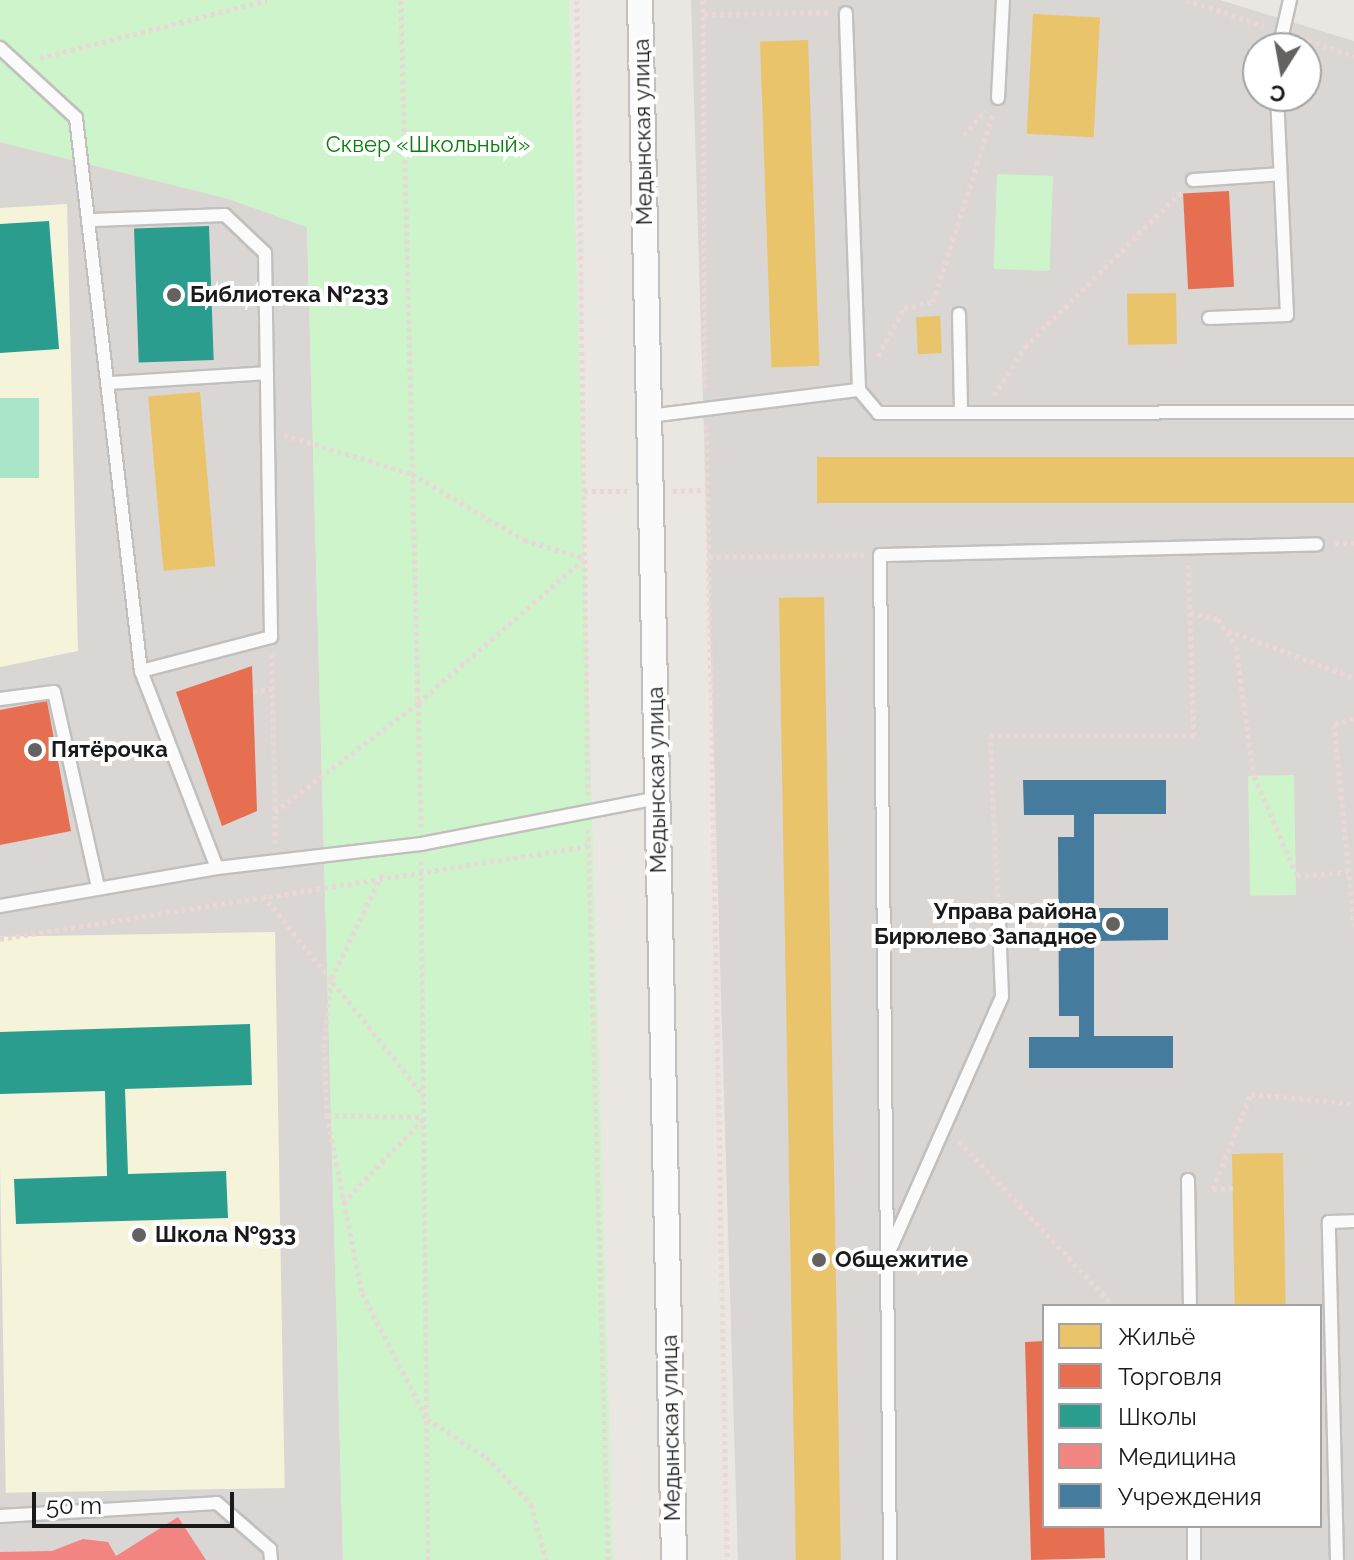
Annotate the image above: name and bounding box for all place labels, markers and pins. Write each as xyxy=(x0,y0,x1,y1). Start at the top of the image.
place label: Библиотека №233 xyxy=(190,282,389,308)
marker: Библиотека №233 xyxy=(165,286,183,304)
place label: Пятёрочка xyxy=(51,737,168,763)
marker: Пятёрочка xyxy=(26,741,44,759)
place label: Управа района Бирюлево Западное xyxy=(874,898,1097,950)
marker: Управа района Бирюлево Западное xyxy=(1104,915,1122,933)
place label: Школа №933 xyxy=(155,1222,296,1248)
marker: Школа №933 xyxy=(130,1226,148,1244)
place label: Общежитие xyxy=(835,1247,968,1273)
marker: Общежитие xyxy=(810,1251,828,1269)

